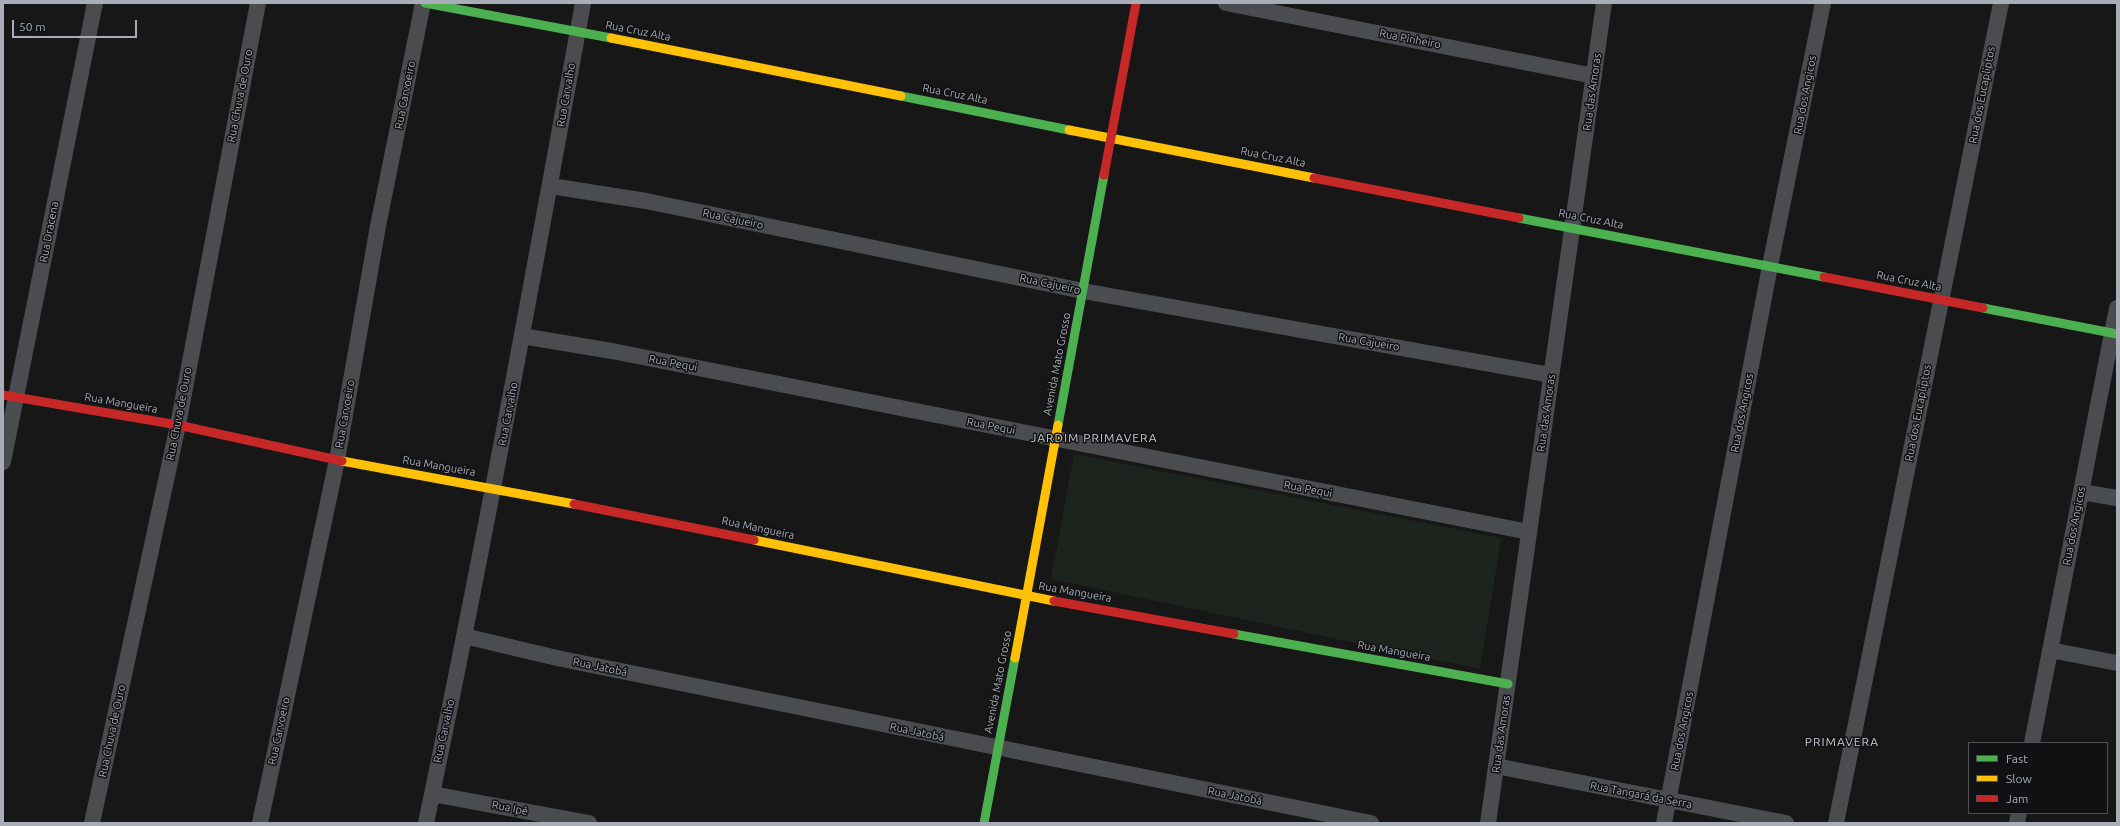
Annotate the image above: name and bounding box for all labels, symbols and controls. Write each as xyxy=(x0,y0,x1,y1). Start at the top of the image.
scale bar xyxy=(14,12,139,38)
street label: Rua Cruz Alta xyxy=(604,18,672,44)
text: 50 m xyxy=(19,20,46,33)
street label: Rua Pinheiro xyxy=(1378,27,1442,51)
street label: Rua dos Eucapliptos xyxy=(1966,45,1998,145)
street label: Rua Chuva de Ouro xyxy=(225,48,255,144)
street label: Rua das Amoras xyxy=(1580,52,1604,132)
street label: Rua dos Angicos xyxy=(1791,54,1819,136)
street label: Rua Carvoeiro xyxy=(392,60,418,130)
street label: Rua Carvalho xyxy=(554,62,578,128)
street label: Rua Cruz Alta xyxy=(921,81,989,107)
street label: Rua Cruz Alta xyxy=(1239,144,1307,170)
street label: Rua Dracena xyxy=(37,200,61,264)
street label: Rua Cajueiro xyxy=(701,206,765,232)
street label: Rua Cruz Alta xyxy=(1557,206,1625,232)
street label: Rua Cruz Alta xyxy=(1875,268,1943,294)
street label: Rua Cajueiro xyxy=(1018,271,1082,297)
street label: Avenida Mato Grosso xyxy=(1041,312,1073,416)
street label: Rua Cajueiro xyxy=(1337,330,1401,354)
street label: Rua Pequi xyxy=(648,352,698,374)
street label: Rua dos Eucapliptos xyxy=(1902,363,1934,463)
street label: Rua Chuva de Ouro xyxy=(164,366,194,462)
street label: Rua dos Angicos xyxy=(1728,372,1756,454)
street label: Rua das Amoras xyxy=(1534,373,1558,453)
street label: Rua Carvoeiro xyxy=(332,379,358,449)
street label: Rua Carvalho xyxy=(495,381,521,447)
street label: Rua Mangueira xyxy=(83,390,159,416)
street label: Rua Pequi xyxy=(966,415,1016,437)
district label: JARDIM PRIMAVERA xyxy=(1030,431,1158,445)
street label: Rua Mangueira xyxy=(401,453,477,479)
street label: Rua Pequi xyxy=(1283,478,1333,500)
street label: Rua dos Angicos xyxy=(2060,485,2088,567)
street label: Rua Mangueira xyxy=(720,514,796,542)
street label: Rua Mangueira xyxy=(1037,579,1113,605)
street label: Avenida Mato Grosso xyxy=(982,630,1014,734)
street label: Rua Mangueira xyxy=(1356,638,1432,664)
street label: Rua Jatobá xyxy=(572,655,628,679)
street label: Rua Chuva de Ouro xyxy=(96,683,128,779)
street label: Rua dos Angicos xyxy=(1668,690,1696,772)
street label: Rua das Amoras xyxy=(1489,694,1513,774)
street label: Rua Carvoeiro xyxy=(265,696,293,766)
street label: Rua Carvalho xyxy=(431,698,457,764)
street label: Rua Jatobá xyxy=(889,720,945,744)
district label: PRIMAVERA xyxy=(1805,735,1879,749)
legend xyxy=(1968,742,2108,814)
text: Fast xyxy=(2006,752,2028,765)
text: Slow xyxy=(2006,772,2032,785)
street label: Rua Tangará da Serra xyxy=(1589,779,1693,811)
street label: Rua Jatobá xyxy=(1207,784,1263,808)
text: Jam xyxy=(2006,792,2028,805)
street label: Rua Ipê xyxy=(491,798,529,818)

